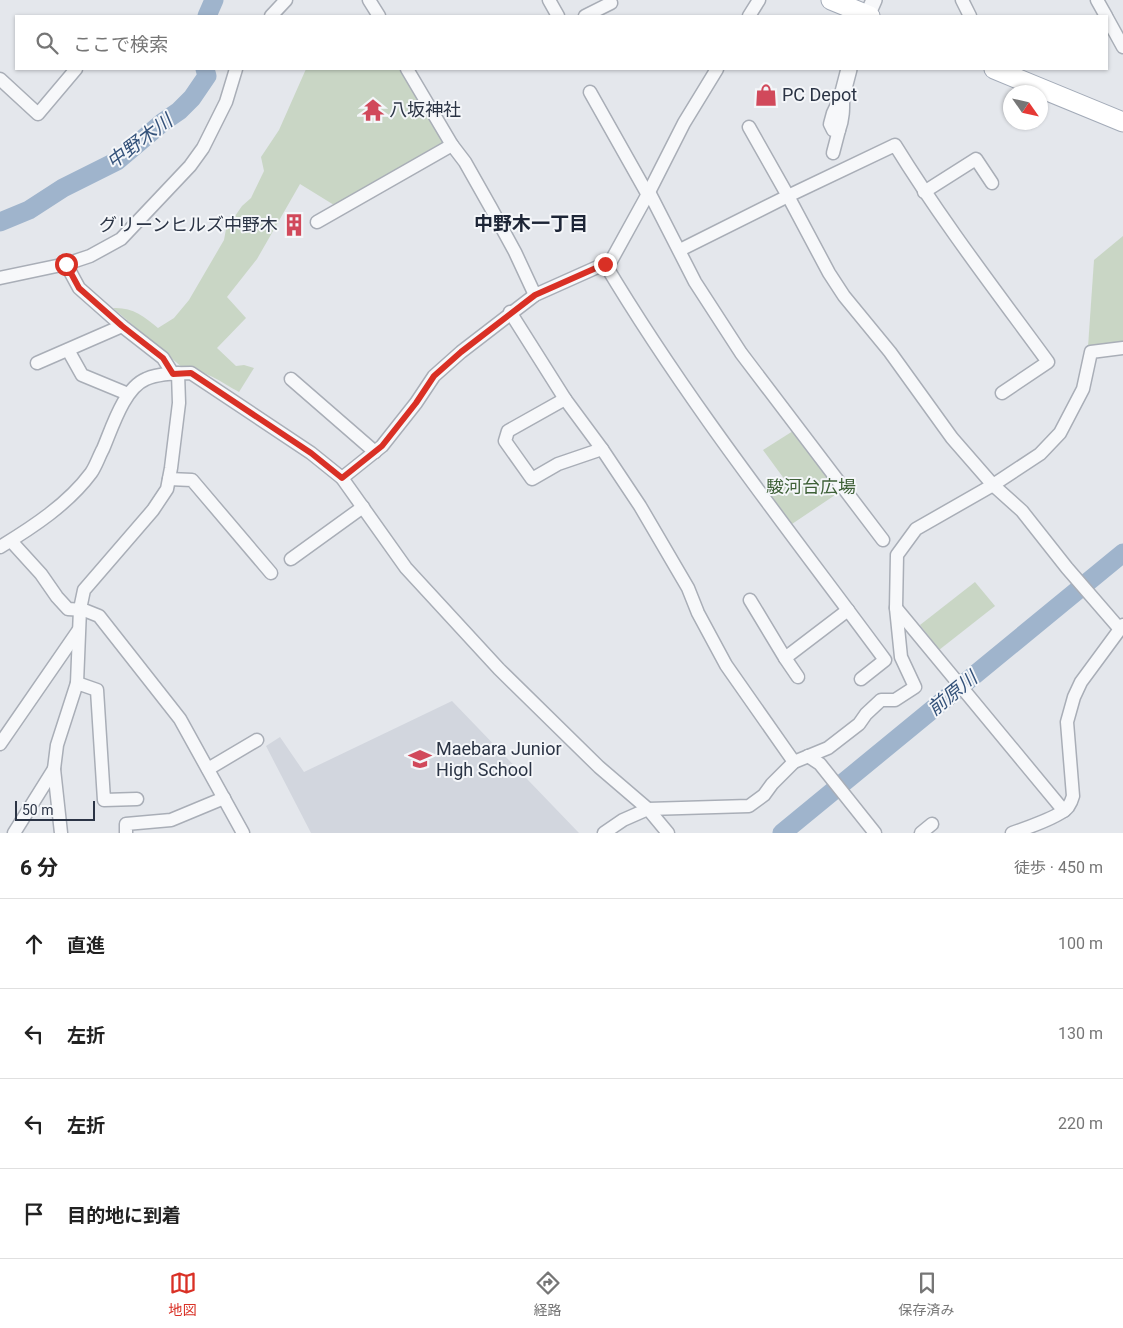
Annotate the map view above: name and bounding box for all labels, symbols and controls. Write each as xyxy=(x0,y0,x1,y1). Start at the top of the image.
search box xyxy=(15,15,1108,70)
icon: search xyxy=(33,29,61,57)
text: ここで検索 xyxy=(73,33,168,56)
shop icon: PC Depot xyxy=(753,82,779,108)
place label: PC Depot xyxy=(782,84,857,105)
north arrow xyxy=(1003,85,1048,130)
temple icon: 八坂神社 xyxy=(360,97,386,123)
place label: 八坂神社 xyxy=(389,99,461,120)
water label: 中野木川 xyxy=(102,108,178,173)
building icon: グリーンヒルズ中野木 xyxy=(281,212,307,238)
district label: 中野木一丁目 xyxy=(474,212,588,235)
place label: グリーンヒルズ中野木 xyxy=(99,214,278,235)
route start xyxy=(55,253,78,276)
route end xyxy=(594,253,617,276)
park label: 駿河台広場 xyxy=(766,476,856,497)
water label: 前原川 xyxy=(923,665,983,720)
place label: Maebara Junior High School xyxy=(436,738,562,780)
school or university icon: Maebara Junior High School xyxy=(407,746,433,772)
scale bar xyxy=(15,798,95,821)
text: 50 m xyxy=(22,802,54,818)
text: 6 分 xyxy=(20,856,58,880)
text: 徒歩 · 450 m xyxy=(1014,858,1103,877)
icon: ahead xyxy=(20,930,48,958)
text: 直進 xyxy=(67,934,105,957)
text: 100 m xyxy=(1058,934,1103,953)
icon: left xyxy=(20,1020,48,1048)
text: 左折 xyxy=(67,1024,105,1047)
text: 130 m xyxy=(1058,1024,1103,1043)
icon: left xyxy=(20,1110,48,1138)
text: 左折 xyxy=(67,1114,105,1137)
text: 220 m xyxy=(1058,1114,1103,1133)
icon: arrive xyxy=(20,1200,48,1228)
text: 目的地に到着 xyxy=(67,1204,181,1227)
tab: 地図 xyxy=(169,1269,197,1319)
tab: 経路 xyxy=(534,1269,562,1319)
tab: 保存済み xyxy=(899,1269,955,1319)

